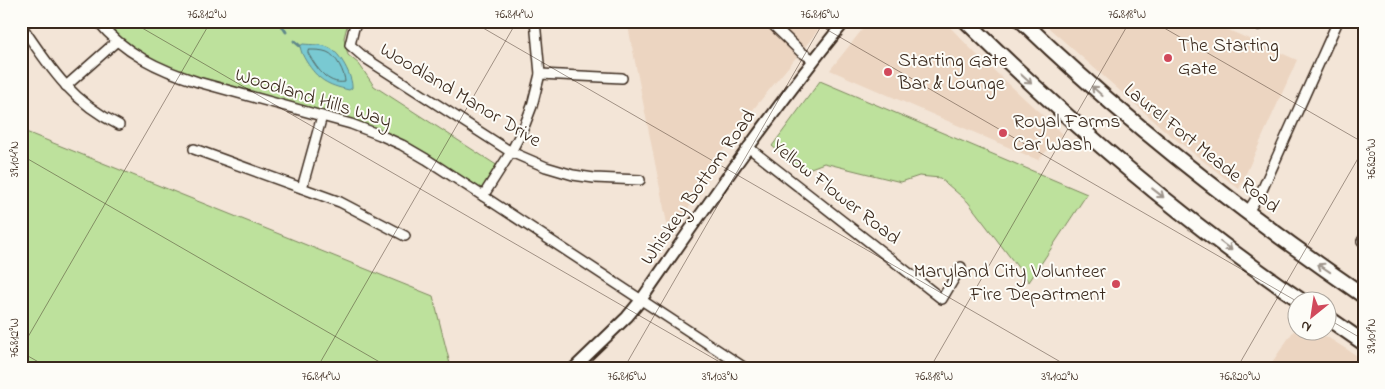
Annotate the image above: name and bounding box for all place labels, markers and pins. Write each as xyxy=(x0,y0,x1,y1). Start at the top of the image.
place label: The Starting Gate xyxy=(1178,32,1279,84)
place label: Starting Gate Bar & Lounge xyxy=(897,47,1008,100)
marker: The Starting Gate xyxy=(1162,52,1174,64)
marker: Starting Gate Bar & Lounge xyxy=(882,66,894,78)
place label: Royal Farms Car Wash xyxy=(1013,108,1120,160)
marker: Royal Farms Car Wash xyxy=(997,127,1009,139)
place label: Maryland City Volunteer Fire Department xyxy=(913,258,1107,310)
marker: Maryland City Volunteer Fire Department xyxy=(1110,278,1122,290)

